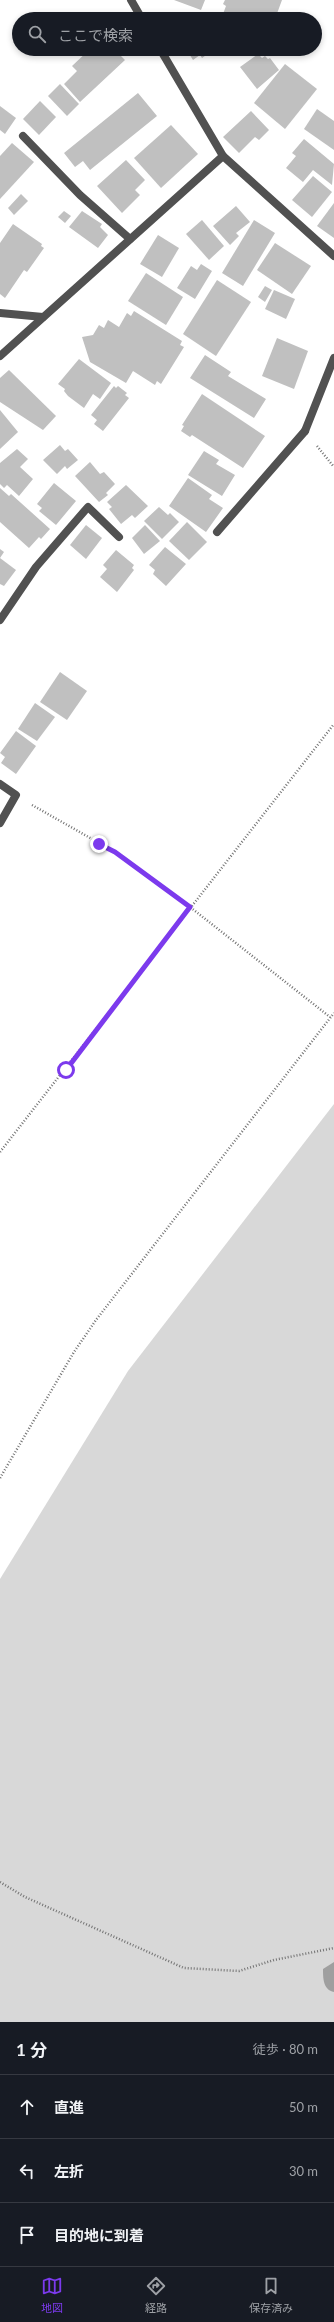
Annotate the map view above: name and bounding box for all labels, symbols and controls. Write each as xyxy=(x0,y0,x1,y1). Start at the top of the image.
search box xyxy=(12,12,322,56)
icon: search xyxy=(26,23,48,45)
text: ここで検索 xyxy=(58,26,133,44)
route end xyxy=(90,835,108,853)
route start xyxy=(57,1061,75,1079)
text: 1 分 xyxy=(16,2039,47,2060)
text: 徒歩 · 80 m xyxy=(253,2041,318,2057)
icon: ahead xyxy=(16,2096,38,2118)
text: 直進 xyxy=(54,2098,84,2116)
text: 50 m xyxy=(289,2099,318,2115)
icon: left xyxy=(16,2160,38,2182)
text: 左折 xyxy=(54,2162,84,2180)
text: 30 m xyxy=(289,2163,318,2179)
icon: arrive xyxy=(16,2224,38,2246)
text: 目的地に到着 xyxy=(54,2226,144,2244)
tab: 地図 xyxy=(41,2275,63,2315)
tab: 経路 xyxy=(145,2275,167,2315)
tab: 保存済み xyxy=(249,2275,293,2315)

